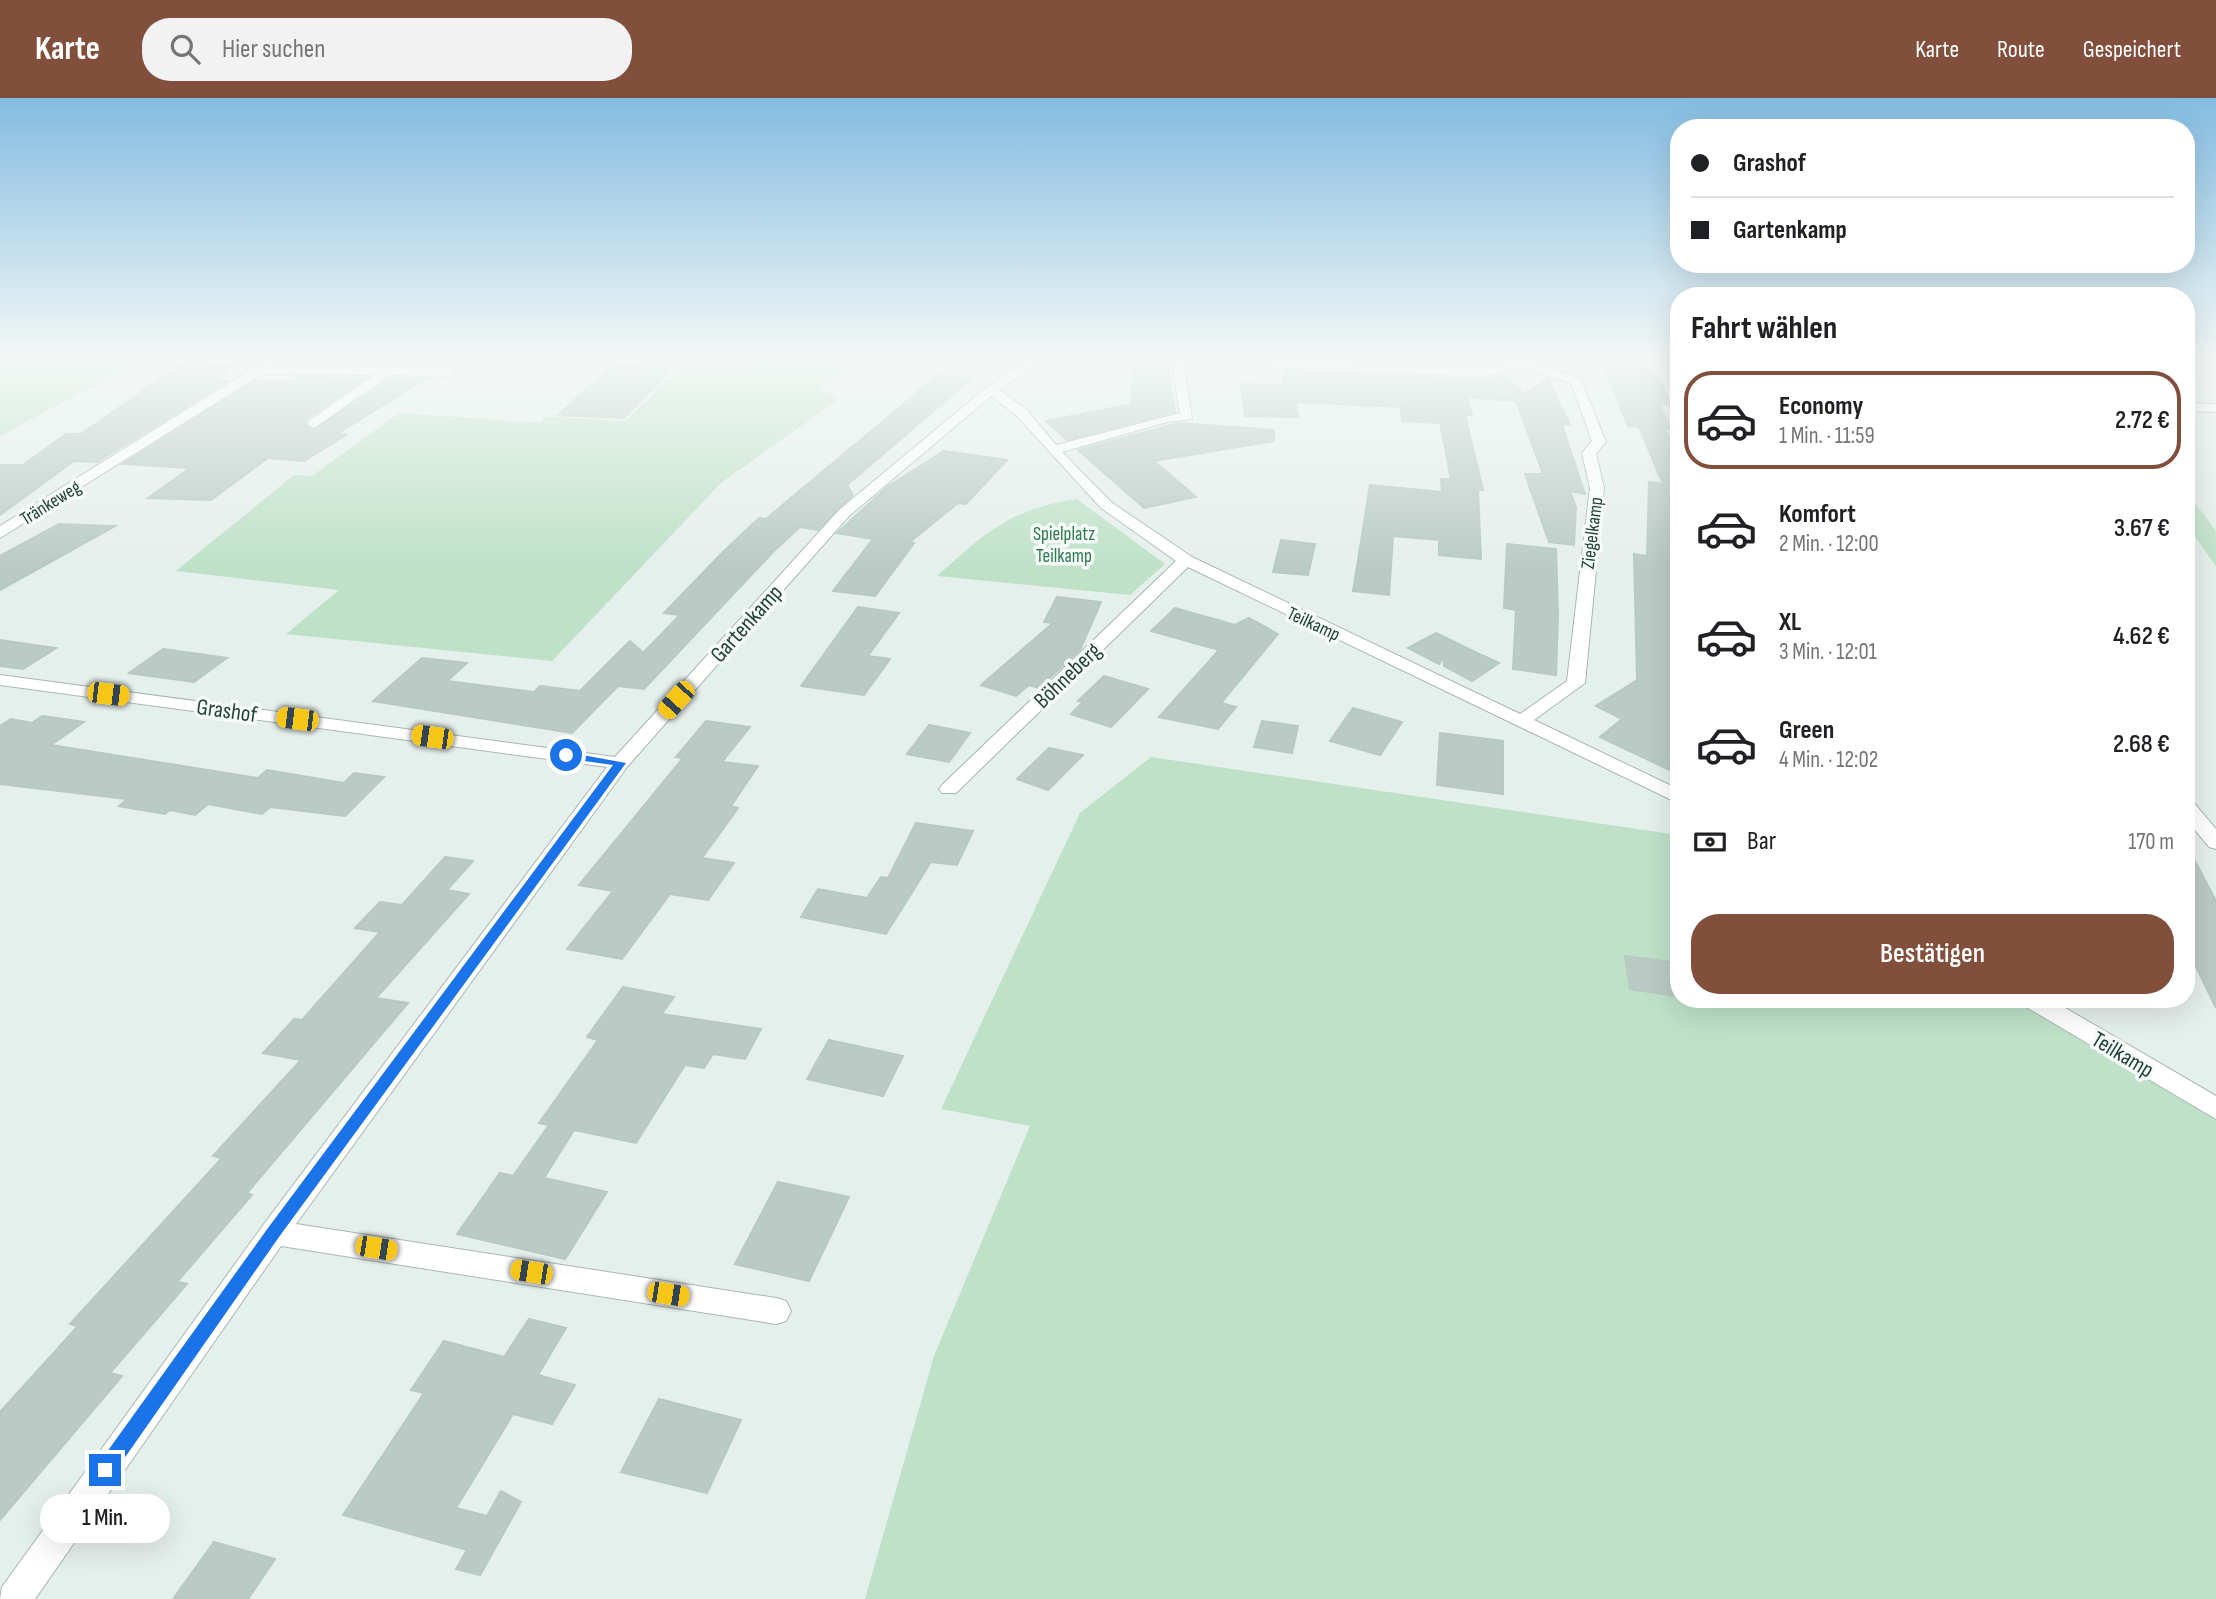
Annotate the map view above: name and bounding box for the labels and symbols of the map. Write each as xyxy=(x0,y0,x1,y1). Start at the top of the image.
street label: Tränkeweg xyxy=(16,475,86,531)
street label: Ziegelkamp xyxy=(1577,496,1608,571)
park label: Spielplatz Teilkamp xyxy=(1033,523,1095,568)
street label: Gartenkamp xyxy=(705,579,789,668)
street label: Teilkamp xyxy=(1283,602,1344,647)
street label: Böhneberg xyxy=(1028,637,1107,715)
car xyxy=(655,677,698,723)
car xyxy=(86,681,131,707)
street label: Grashof xyxy=(195,693,259,729)
car xyxy=(275,706,320,732)
car xyxy=(410,724,455,750)
route start xyxy=(550,739,582,771)
street label: Teilkamp xyxy=(2086,1025,2159,1084)
car xyxy=(354,1234,399,1262)
car xyxy=(509,1258,554,1286)
car xyxy=(646,1280,691,1308)
route end xyxy=(89,1454,121,1486)
callout: 1 Min. xyxy=(40,1494,170,1544)

